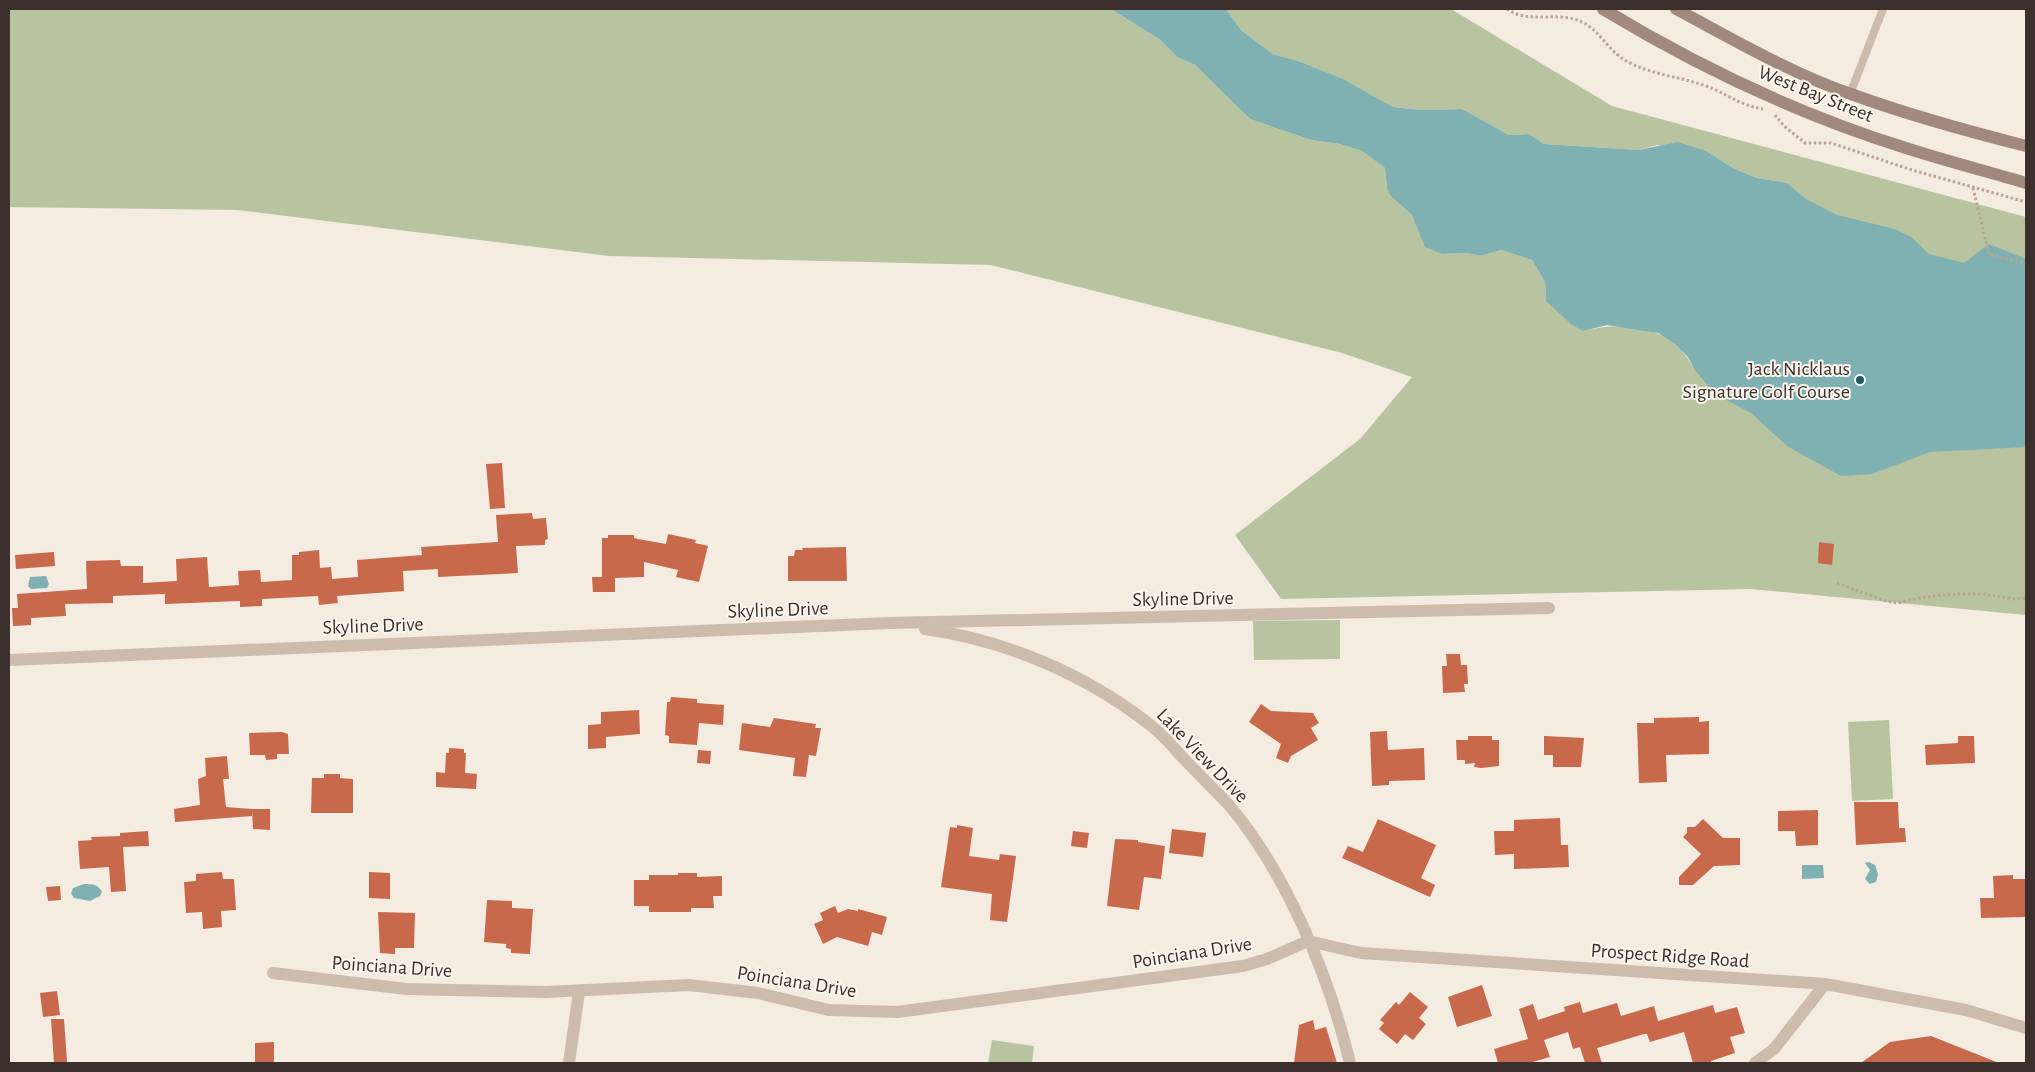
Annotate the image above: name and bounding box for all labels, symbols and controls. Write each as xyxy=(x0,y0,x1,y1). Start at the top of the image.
street label: West Bay Street xyxy=(1755,62,1876,126)
place label: Jack Nicklaus Signature Golf Course xyxy=(1682,359,1850,402)
marker: Jack Nicklaus Signature Golf Course xyxy=(1854,374,1866,386)
street label: Skyline Drive xyxy=(1132,588,1234,610)
street label: Skyline Drive xyxy=(727,598,829,622)
street label: Skyline Drive xyxy=(322,614,424,638)
street label: Lake View Drive xyxy=(1153,705,1252,807)
street label: Poinciana Drive xyxy=(1131,934,1253,972)
street label: Prospect Ridge Road xyxy=(1590,940,1750,972)
street label: Poinciana Drive xyxy=(331,953,453,981)
street label: Poinciana Drive xyxy=(736,963,858,1001)

